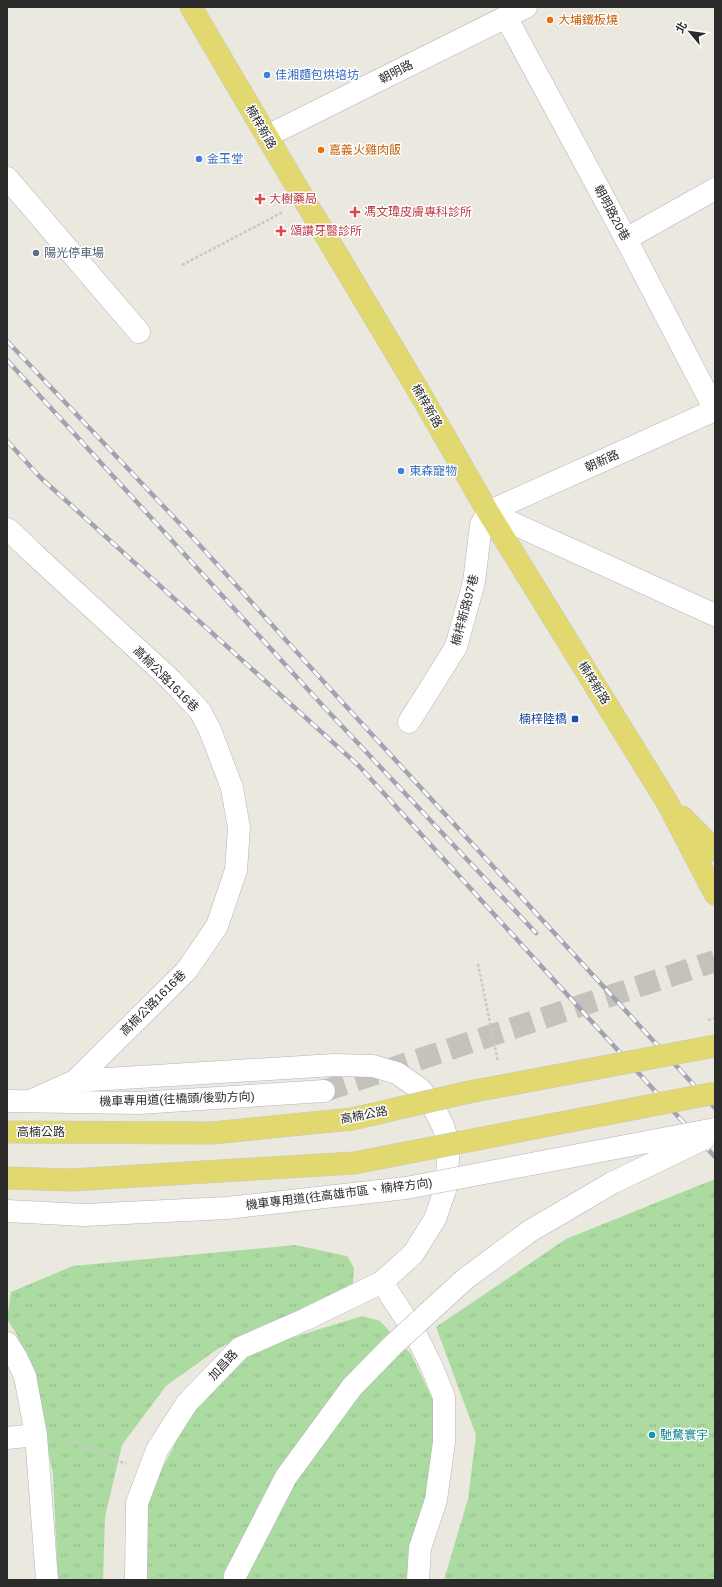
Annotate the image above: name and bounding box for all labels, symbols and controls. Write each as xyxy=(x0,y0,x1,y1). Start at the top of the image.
north arrow xyxy=(670,12,710,52)
place label: 大埔鐵板燒 xyxy=(558,13,618,27)
marker: 大埔鐵板燒 xyxy=(545,15,555,25)
text: 北 xyxy=(673,19,689,35)
street label: 朝明路 xyxy=(377,58,415,86)
place label: 佳湘麵包烘培坊 xyxy=(275,68,359,82)
marker: 佳湘麵包烘培坊 xyxy=(262,70,272,80)
street label: 楠梓新路 xyxy=(243,103,279,151)
place label: 嘉義火雞肉飯 xyxy=(329,143,401,157)
marker: 嘉義火雞肉飯 xyxy=(316,145,326,155)
place label: 金玉堂 xyxy=(207,152,243,166)
marker: 金玉堂 xyxy=(194,154,204,164)
street label: 朝明路20巷 xyxy=(591,183,633,243)
place label: 大樹藥局 xyxy=(269,192,317,206)
marker: 大樹藥局 xyxy=(254,193,266,205)
place label: 馮文瑋皮膚專科診所 xyxy=(364,205,472,219)
marker: 馮文瑋皮膚專科診所 xyxy=(349,206,361,218)
place label: 頌讚牙醫診所 xyxy=(290,224,362,238)
marker: 頌讚牙醫診所 xyxy=(275,225,287,237)
place label: 陽光停車場 xyxy=(44,246,104,260)
marker: 陽光停車場 xyxy=(31,248,41,258)
street label: 楠梓新路 xyxy=(409,382,445,430)
street label: 朝新路 xyxy=(583,447,621,475)
place label: 東森寵物 xyxy=(409,464,457,478)
marker: 東森寵物 xyxy=(396,466,406,476)
street label: 楠梓新路97巷 xyxy=(449,573,481,647)
street label: 高楠公路1616巷 xyxy=(130,643,202,715)
street label: 楠梓新路 xyxy=(575,659,613,707)
place label: 楠梓陸橋 xyxy=(519,712,567,726)
marker: 楠梓陸橋 xyxy=(570,714,580,724)
street label: 高楠公路1616巷 xyxy=(117,967,189,1039)
street label: 機車專用道(往橋頭/後勁方向) xyxy=(99,1089,255,1109)
street label: 高楠公路 xyxy=(339,1104,389,1126)
street label: 高楠公路 xyxy=(17,1125,65,1139)
street label: 機車專用道(往高雄市區、楠梓方向) xyxy=(245,1176,433,1212)
street label: 加昌路 xyxy=(206,1347,240,1383)
place label: 馳騖寰宇 xyxy=(660,1428,708,1442)
marker: 馳騖寰宇 xyxy=(647,1430,657,1440)

